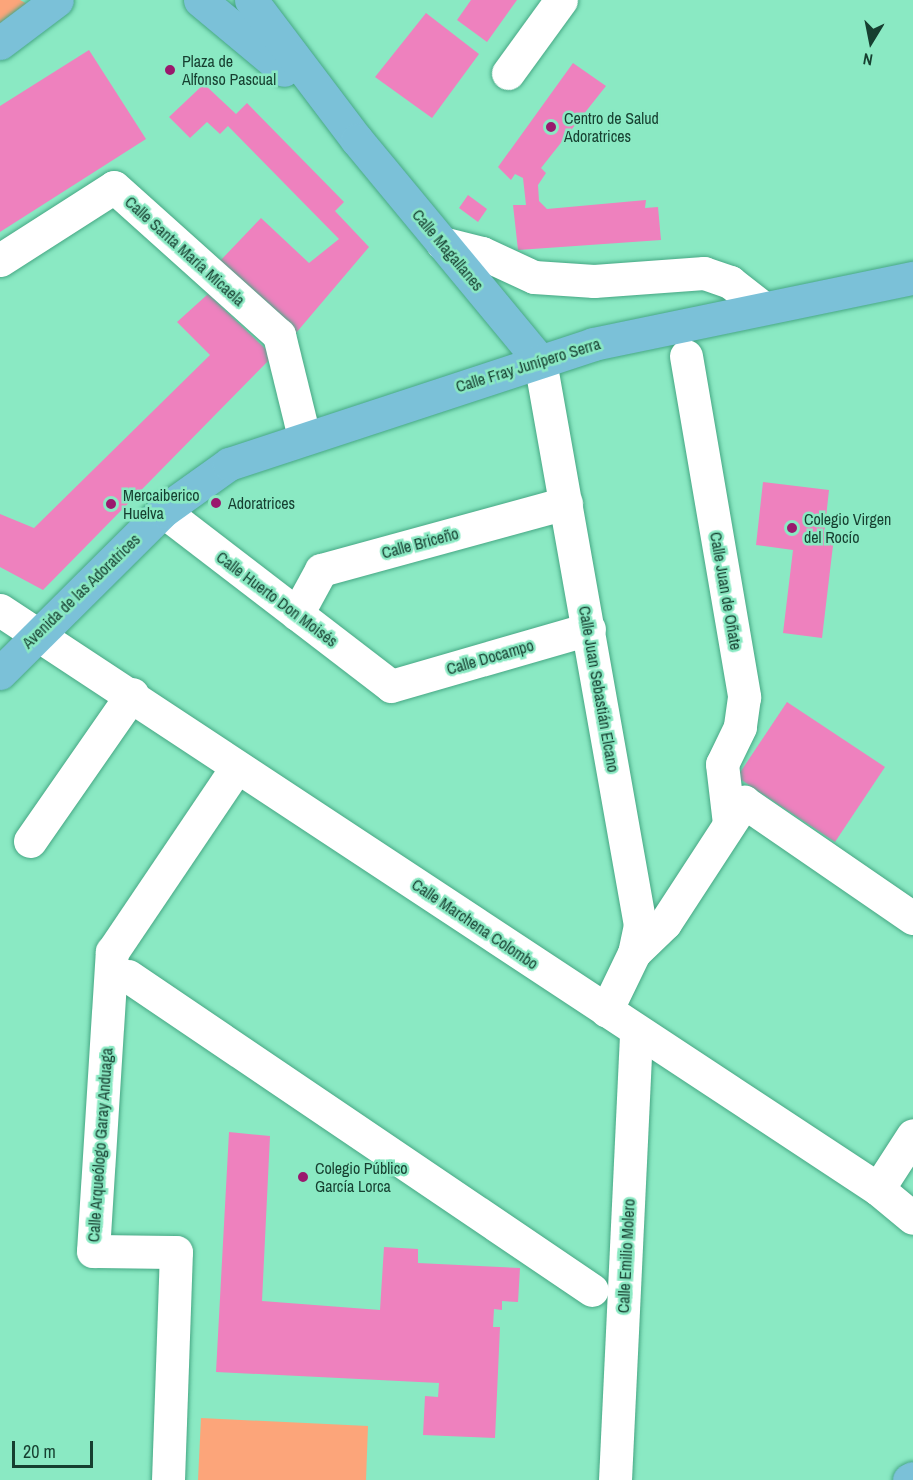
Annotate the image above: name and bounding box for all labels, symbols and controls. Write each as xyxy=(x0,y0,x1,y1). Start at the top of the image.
north arrow xyxy=(841,12,901,72)
text: N xyxy=(861,48,874,71)
place label: Plaza de Alfonso Pascual xyxy=(182,51,276,89)
marker: Plaza de Alfonso Pascual xyxy=(163,63,177,77)
place label: Centro de Salud Adoratrices xyxy=(564,108,659,146)
marker: Centro de Salud Adoratrices xyxy=(542,118,560,136)
street label: Calle Santa María Micaela xyxy=(121,192,249,310)
street label: Calle Magallanes xyxy=(408,205,488,295)
street label: Calle Fray Junípero Serra xyxy=(453,334,603,396)
place label: Mercaiberico Huelva xyxy=(123,485,200,523)
place label: Adoratrices xyxy=(228,493,295,513)
marker: Adoratrices xyxy=(209,496,223,510)
marker: Mercaiberico Huelva xyxy=(104,497,118,511)
place label: Colegio Virgen del Rocío xyxy=(804,509,891,547)
marker: Colegio Virgen del Rocío xyxy=(785,521,799,535)
street label: Calle Briceño xyxy=(379,524,461,562)
street label: Avenida de las Adoratrices xyxy=(18,529,144,653)
street label: Calle Juan de Oñate xyxy=(706,530,746,652)
street label: Calle Huerto Don Moisés xyxy=(213,547,341,651)
street label: Calle Juan Sebastián Elcano xyxy=(575,604,623,774)
street label: Calle Docampo xyxy=(444,635,536,679)
street label: Calle Marchena Colombo xyxy=(408,875,542,973)
street label: Calle Arqueólogo Garay Anduaga xyxy=(84,1046,116,1244)
place label: Colegio Público García Lorca xyxy=(315,1158,408,1196)
marker: Colegio Público García Lorca xyxy=(296,1170,310,1184)
street label: Calle Emilio Molero xyxy=(613,1198,639,1314)
scale bar xyxy=(15,1429,96,1467)
text: 20 m xyxy=(23,1439,56,1464)

